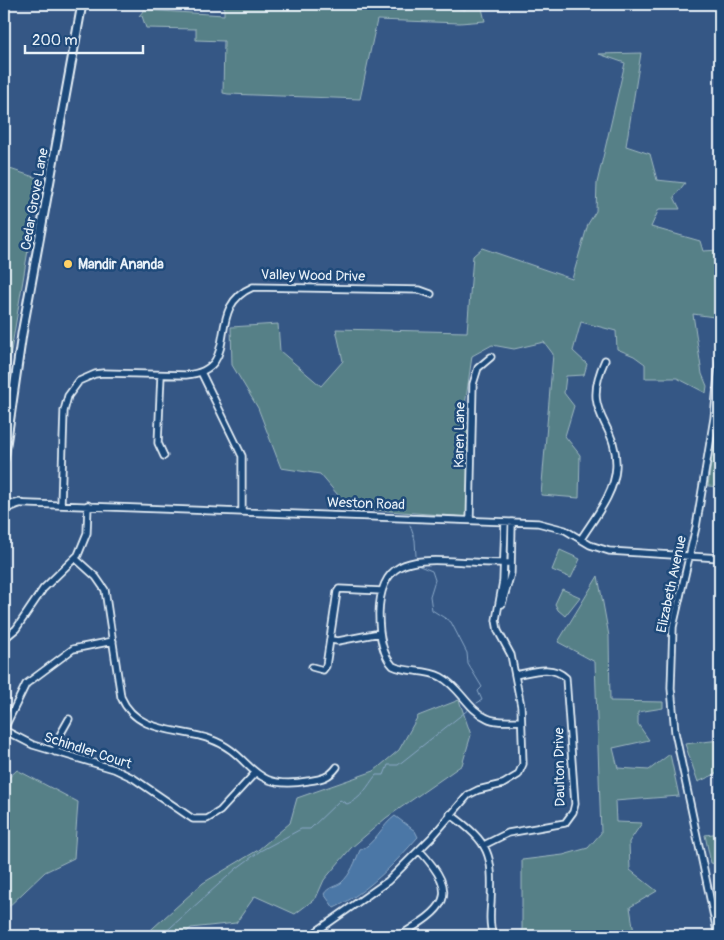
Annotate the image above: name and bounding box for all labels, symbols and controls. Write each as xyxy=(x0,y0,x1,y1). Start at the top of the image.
scale bar xyxy=(25,22,142,54)
text: 200 m xyxy=(32,31,77,50)
street label: Cedar Grove Lane xyxy=(17,147,52,252)
place label: Mandir Ananda xyxy=(78,256,164,273)
marker: Mandir Ananda xyxy=(62,258,74,270)
street label: Valley Wood Drive xyxy=(261,266,365,285)
street label: Karen Lane xyxy=(450,402,469,468)
street label: Weston Road xyxy=(327,494,405,513)
street label: Elizabeth Avenue xyxy=(653,534,690,634)
street label: Daulton Drive xyxy=(550,727,569,807)
street label: Schindler Court xyxy=(42,728,134,773)

